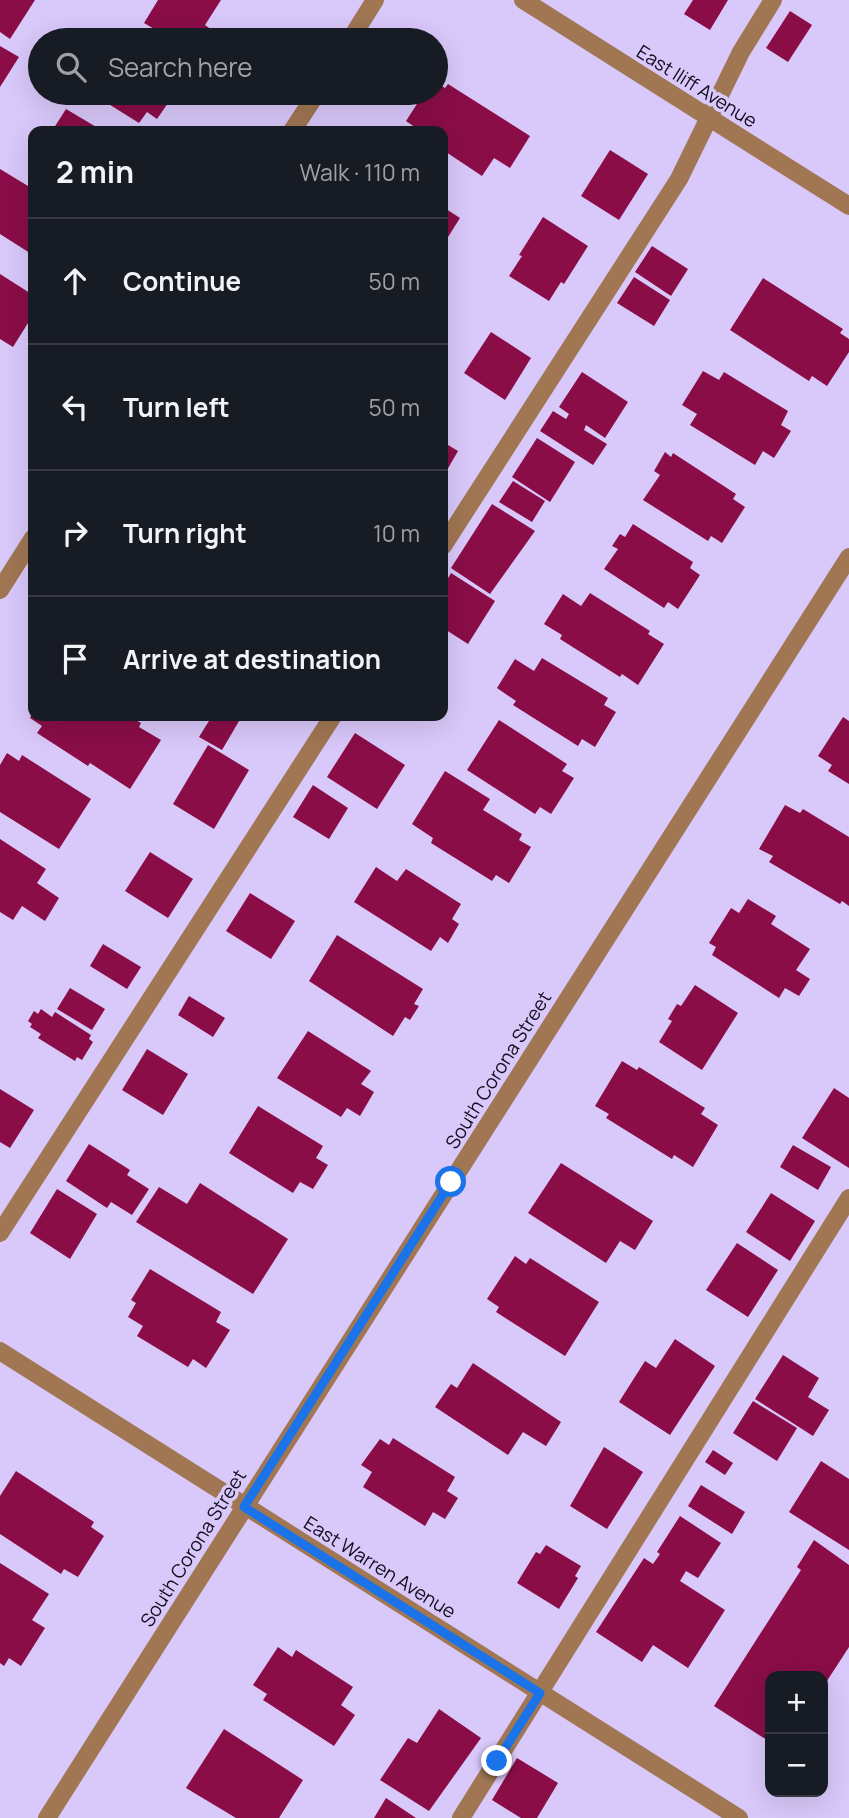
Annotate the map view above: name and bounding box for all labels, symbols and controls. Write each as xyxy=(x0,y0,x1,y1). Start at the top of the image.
search box xyxy=(28,28,448,105)
street label: East Iliff Avenue xyxy=(632,39,762,133)
icon: search xyxy=(52,48,90,86)
text: Search here xyxy=(108,49,253,85)
text: 2 min xyxy=(56,151,134,192)
text: Walk · 110 m xyxy=(299,156,420,188)
icon: ahead xyxy=(56,262,94,300)
text: Continue xyxy=(123,263,241,299)
text: 50 m xyxy=(369,265,420,297)
icon: left xyxy=(56,388,94,426)
text: Turn left xyxy=(123,389,230,425)
text: 50 m xyxy=(369,391,420,423)
icon: right xyxy=(56,514,94,552)
text: Turn right xyxy=(123,515,247,551)
text: 10 m xyxy=(373,517,420,549)
icon: arrive xyxy=(56,640,94,678)
text: Arrive at destination xyxy=(123,641,381,677)
street label: South Corona Street xyxy=(439,986,557,1154)
route start xyxy=(435,1166,466,1197)
street label: South Corona Street xyxy=(134,1464,252,1632)
street label: East Warren Avenue xyxy=(299,1510,461,1624)
map controls xyxy=(765,1671,828,1797)
button: + xyxy=(765,1671,828,1734)
button: − xyxy=(765,1734,828,1797)
route end xyxy=(481,1745,512,1776)

